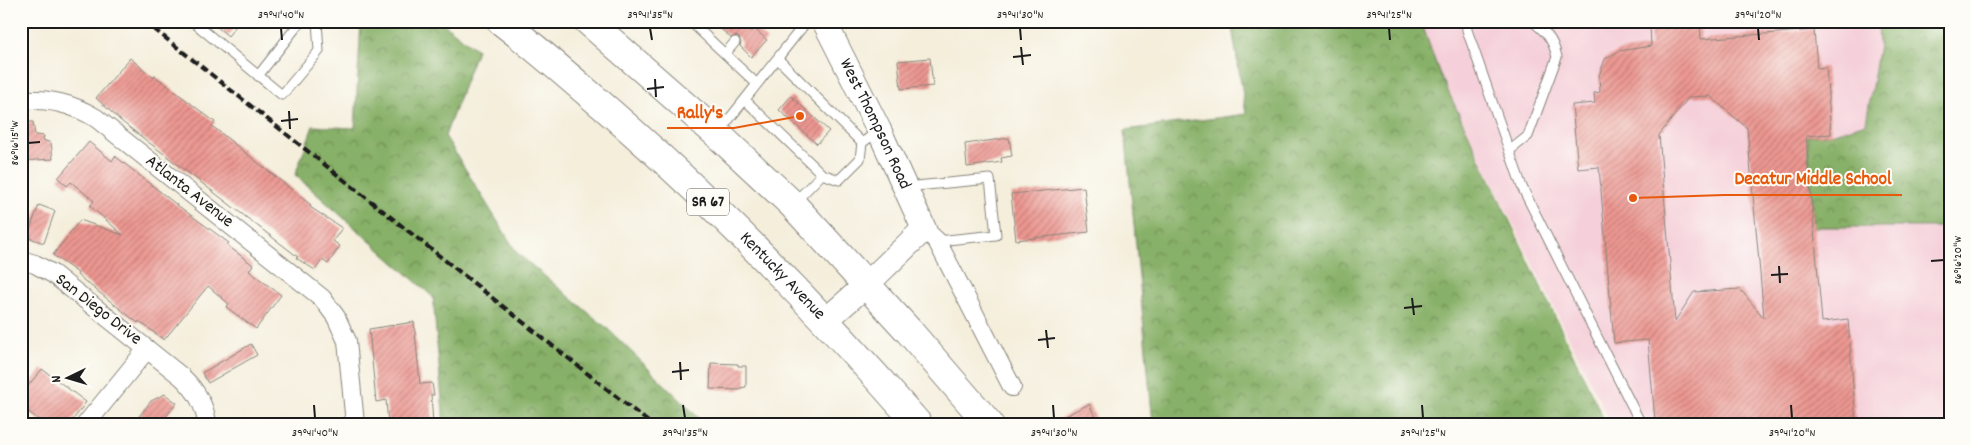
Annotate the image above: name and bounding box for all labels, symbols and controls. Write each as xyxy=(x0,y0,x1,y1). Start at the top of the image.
text: 39°41'40"N xyxy=(258,7,304,24)
text: 39°41'35"N xyxy=(627,7,673,24)
text: 39°41'30"N xyxy=(997,7,1043,24)
text: 39°41'25"N xyxy=(1366,7,1412,24)
text: 39°41'20"N xyxy=(1735,7,1781,24)
street label: West Thompson Road xyxy=(833,54,917,194)
callout: Rally's xyxy=(667,94,734,128)
text: Rally's xyxy=(677,101,723,128)
text: 86°16'15"W xyxy=(7,121,24,165)
street label: Atlanta Avenue xyxy=(140,150,239,235)
callout: Decatur Middle School xyxy=(1724,161,1902,195)
text: Decatur Middle School xyxy=(1734,167,1892,194)
road number: SR 67 xyxy=(687,188,729,216)
street label: Kentucky Avenue xyxy=(733,226,831,326)
text: 86°16'20"W xyxy=(1950,236,1967,284)
street label: San Diego Drive xyxy=(49,268,147,352)
north arrow xyxy=(42,352,92,402)
text: N xyxy=(47,375,67,383)
text: 39°41'40"N xyxy=(292,425,338,442)
text: 39°41'35"N xyxy=(662,425,708,442)
text: 39°41'30"N xyxy=(1031,425,1077,442)
text: 39°41'25"N xyxy=(1400,425,1446,442)
text: 39°41'20"N xyxy=(1769,425,1815,442)

